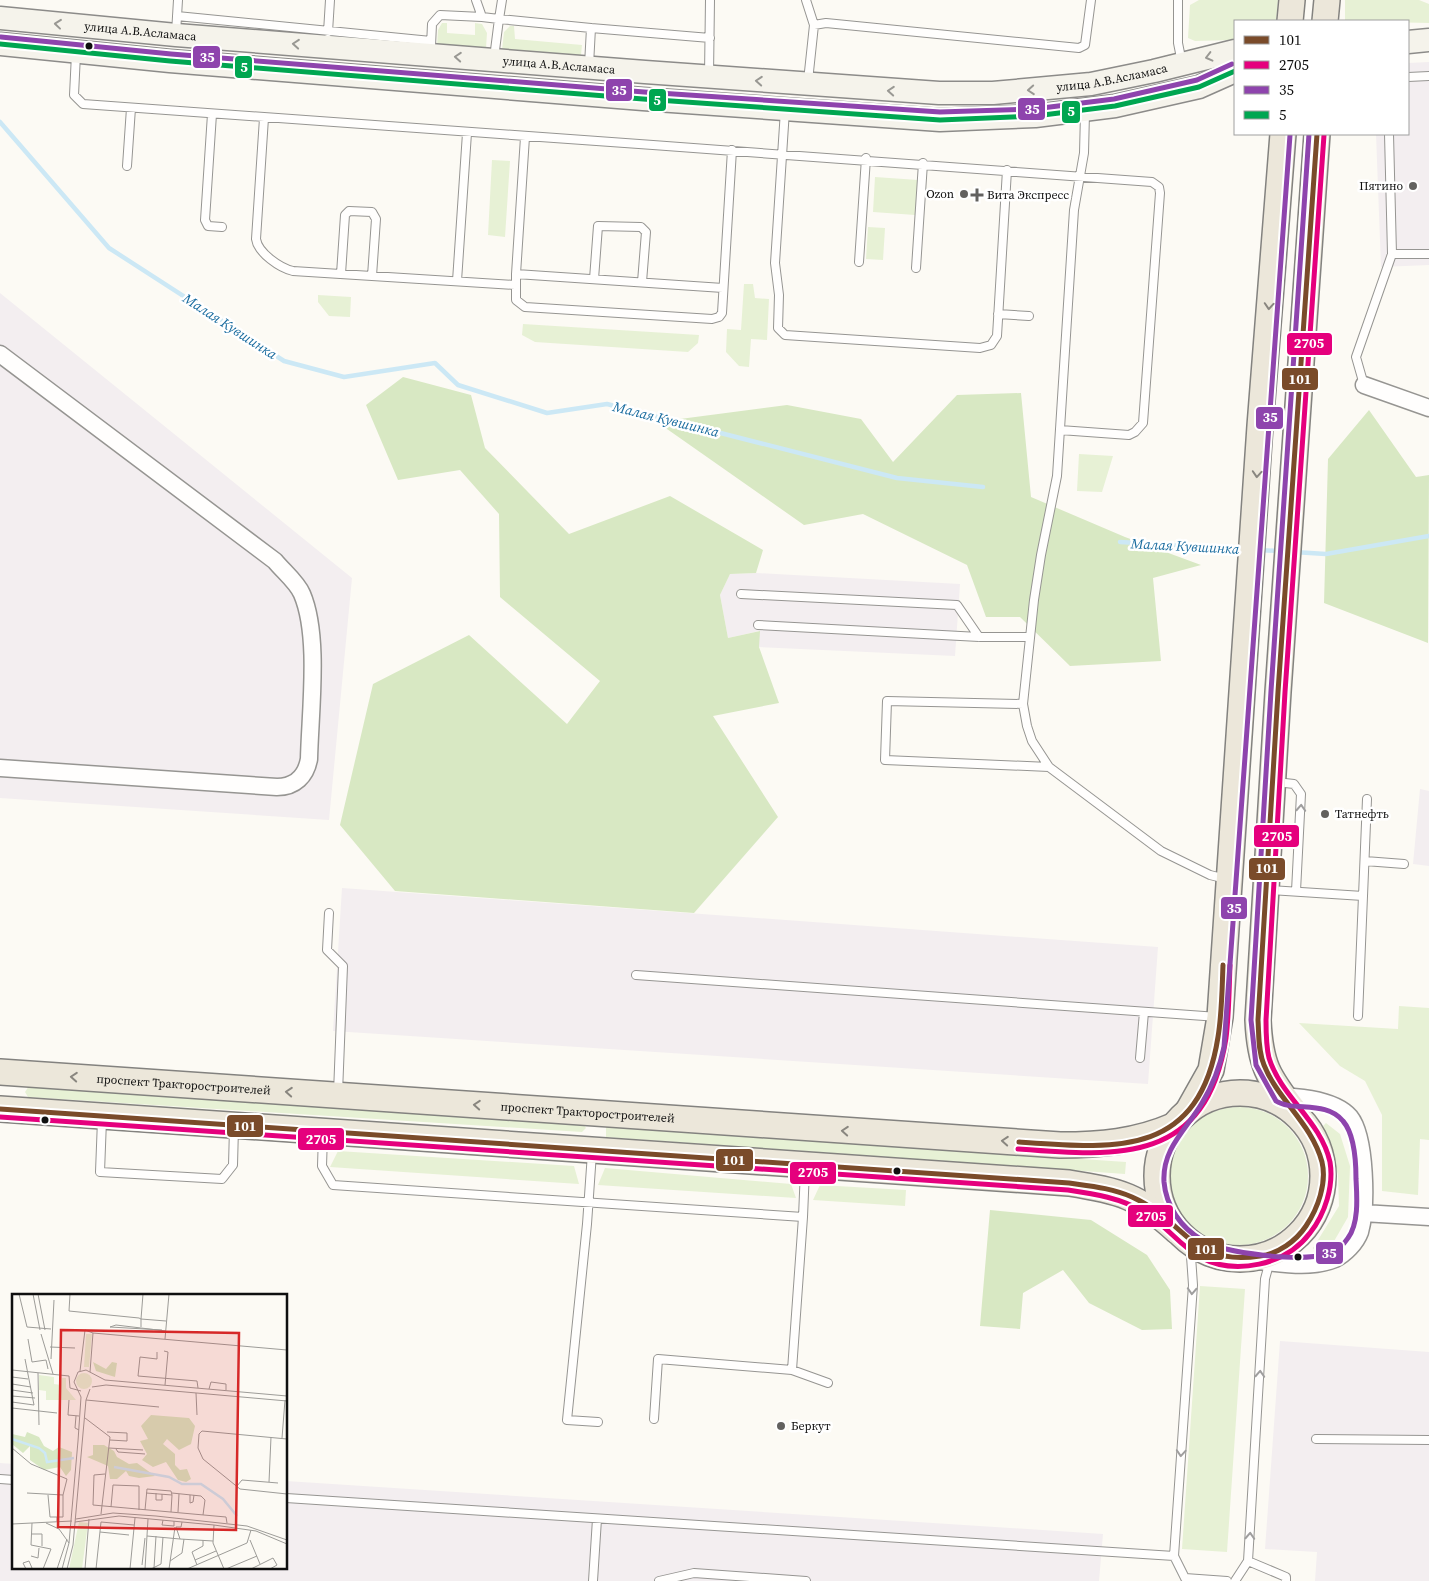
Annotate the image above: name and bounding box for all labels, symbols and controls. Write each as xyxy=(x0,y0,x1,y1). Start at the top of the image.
one-way arrow xyxy=(53,18,61,29)
street label: улица А.В.Асламаса xyxy=(84,18,198,45)
legend xyxy=(1234,20,1409,135)
text: 101 xyxy=(1279,29,1302,50)
one-way arrow xyxy=(291,39,299,50)
unlabelled marker xyxy=(84,41,94,51)
line badge: 35 xyxy=(192,45,221,69)
text: 35 xyxy=(199,47,215,67)
one-way arrow xyxy=(1204,51,1213,62)
one-way arrow xyxy=(453,52,461,63)
street label: улица А.В.Асламаса xyxy=(502,53,617,78)
text: 2705 xyxy=(1279,54,1309,75)
line badge: 5 xyxy=(234,55,253,79)
text: 5 xyxy=(240,57,248,77)
street label: улица А.В.Асламаса xyxy=(1056,60,1170,95)
one-way arrow xyxy=(755,76,763,87)
line badge: 35 xyxy=(605,78,633,102)
text: 35 xyxy=(1279,79,1294,100)
text: 35 xyxy=(611,80,627,100)
one-way arrow xyxy=(1027,85,1035,96)
one-way arrow xyxy=(886,86,894,97)
line badge: 5 xyxy=(648,88,667,112)
text: 5 xyxy=(653,90,661,110)
line badge: 35 xyxy=(1017,97,1046,121)
text: 35 xyxy=(1024,99,1040,119)
line badge: 5 xyxy=(1061,100,1081,124)
text: 5 xyxy=(1067,101,1075,121)
text: 5 xyxy=(1279,104,1287,125)
place label: Пятино xyxy=(1359,178,1403,194)
marker: Пятино xyxy=(1407,180,1419,192)
place label: Ozon xyxy=(926,186,954,202)
place label: Вита Экспресс xyxy=(987,187,1069,203)
marker: Ozon xyxy=(958,188,970,200)
marker: Вита Экспресс xyxy=(971,189,983,201)
water label: Малая Кувшинка xyxy=(178,288,282,364)
one-way arrow xyxy=(1264,302,1275,310)
line badge: 2705 xyxy=(1286,332,1333,356)
text: 2705 xyxy=(1294,333,1325,353)
line badge: 101 xyxy=(1281,367,1319,391)
text: 101 xyxy=(1289,369,1311,389)
water label: Малая Кувшинка xyxy=(610,396,722,442)
line badge: 35 xyxy=(1255,406,1284,430)
text: 35 xyxy=(1262,407,1278,427)
one-way arrow xyxy=(1251,470,1262,478)
water label: Малая Кувшинка xyxy=(1129,533,1240,559)
one-way arrow xyxy=(1295,804,1306,812)
place label: Татнефть xyxy=(1335,806,1389,822)
marker: Татнефть xyxy=(1319,808,1331,820)
line badge: 2705 xyxy=(1253,824,1300,848)
text: 2705 xyxy=(1262,826,1293,846)
line badge: 101 xyxy=(1248,857,1286,881)
text: 101 xyxy=(1256,858,1278,878)
line badge: 35 xyxy=(1220,896,1248,920)
text: 35 xyxy=(1226,898,1242,918)
street label: проспект Тракторостроителей xyxy=(96,1071,271,1099)
one-way arrow xyxy=(70,1072,78,1083)
one-way arrow xyxy=(285,1086,293,1097)
street label: проспект Тракторостроителей xyxy=(500,1098,675,1126)
one-way arrow xyxy=(472,1100,480,1111)
line badge: 101 xyxy=(226,1114,264,1138)
unlabelled marker xyxy=(40,1115,50,1125)
text: 101 xyxy=(234,1116,256,1136)
one-way arrow xyxy=(841,1125,849,1136)
line badge: 2705 xyxy=(297,1127,345,1151)
text: 2705 xyxy=(306,1129,337,1149)
one-way arrow xyxy=(1001,1136,1009,1147)
line badge: 101 xyxy=(715,1148,754,1172)
text: 101 xyxy=(723,1150,745,1170)
line badge: 2705 xyxy=(789,1161,837,1185)
text: 2705 xyxy=(798,1162,829,1182)
unlabelled marker xyxy=(892,1166,902,1176)
line badge: 2705 xyxy=(1127,1204,1174,1228)
text: 2705 xyxy=(1136,1206,1167,1226)
line badge: 101 xyxy=(1187,1237,1225,1261)
text: 101 xyxy=(1195,1239,1217,1259)
line badge: 35 xyxy=(1315,1241,1344,1265)
text: 35 xyxy=(1321,1243,1337,1263)
unlabelled marker xyxy=(1293,1252,1303,1262)
one-way arrow xyxy=(1187,1287,1198,1295)
inset map xyxy=(12,1294,288,1568)
one-way arrow xyxy=(1254,1370,1265,1378)
place label: Беркут xyxy=(791,1418,831,1434)
marker: Беркут xyxy=(775,1420,787,1432)
one-way arrow xyxy=(1176,1449,1187,1457)
one-way arrow xyxy=(1244,1532,1255,1540)

